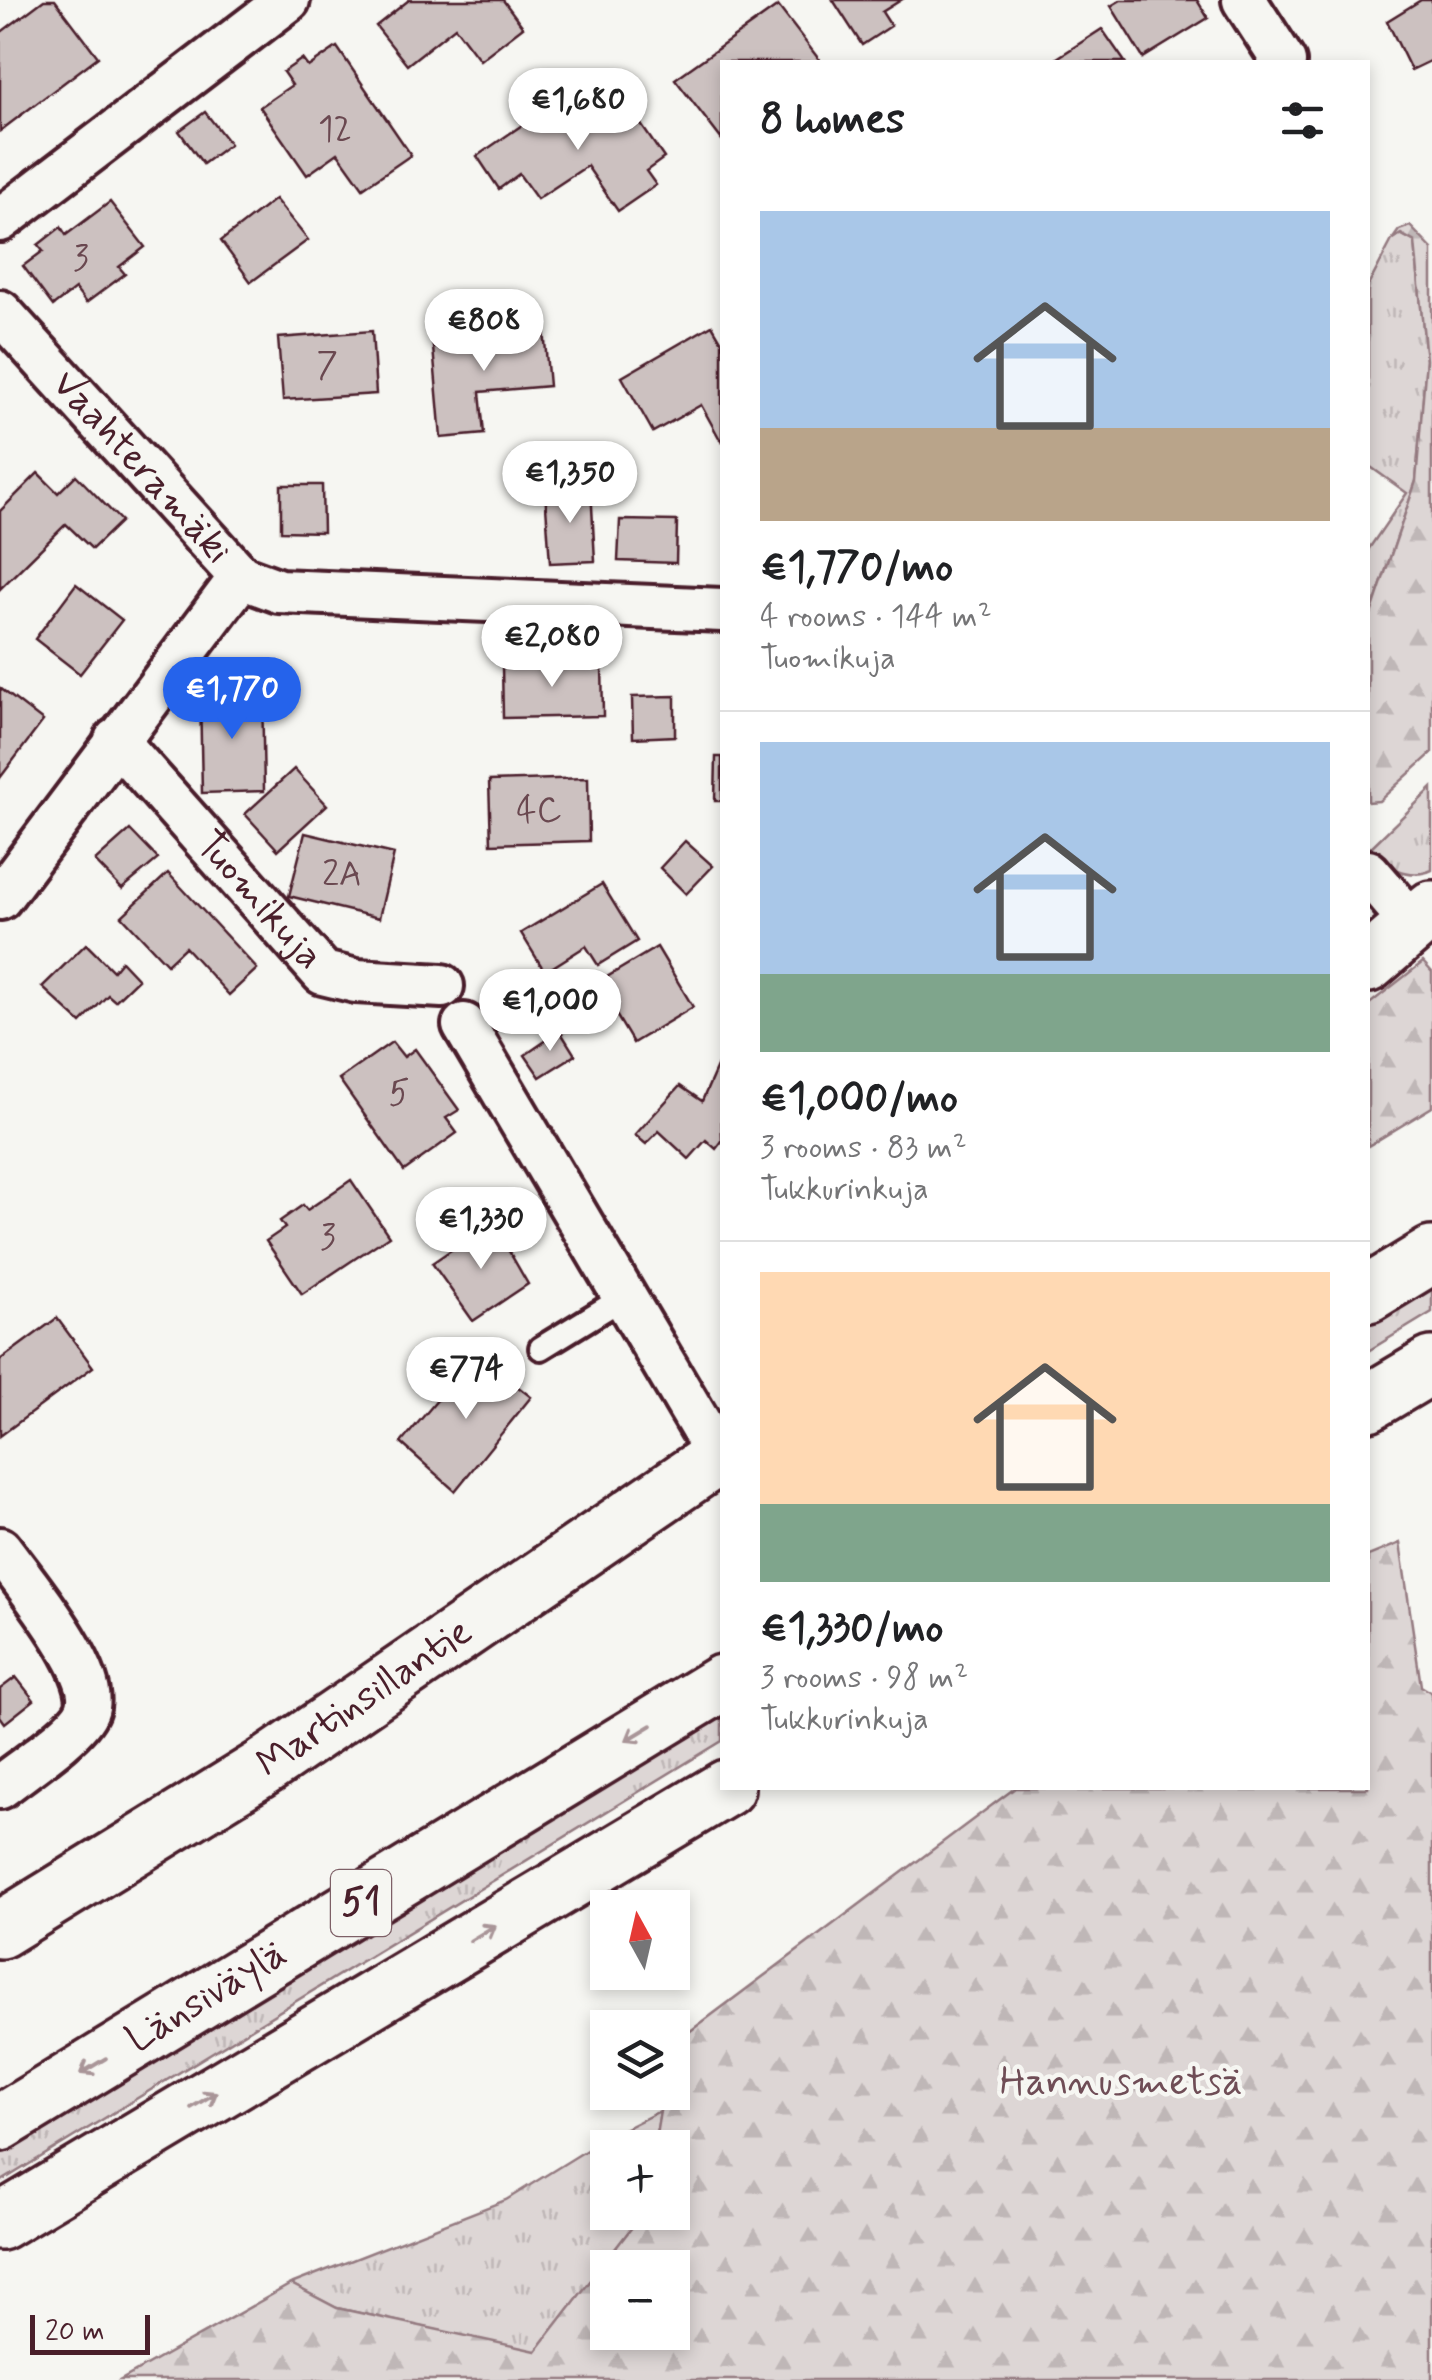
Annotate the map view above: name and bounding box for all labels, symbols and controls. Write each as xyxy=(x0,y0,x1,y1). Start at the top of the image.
pin: €1,680 xyxy=(497,68,659,153)
text: €1,680 xyxy=(530,79,626,121)
text: 8 homes xyxy=(760,93,905,148)
icon: filters xyxy=(1275,93,1330,148)
house number: 12 xyxy=(318,107,352,153)
house number: 3 xyxy=(73,236,89,282)
icon: home xyxy=(955,276,1135,456)
pin: €808 xyxy=(425,289,543,374)
text: €808 xyxy=(447,300,521,342)
house number: 7 xyxy=(316,343,338,389)
street label: Vaahteramäki xyxy=(40,359,243,575)
pin: €1,350 xyxy=(489,441,651,526)
text: €1,350 xyxy=(524,452,616,494)
text: €1,770/mo xyxy=(760,541,953,596)
text: 4 rooms · 144 m² xyxy=(760,596,992,638)
pin: €2,080 xyxy=(471,605,633,690)
text: €2,080 xyxy=(503,616,601,658)
text: Tuomikuja xyxy=(760,638,896,680)
pin: €1,770 xyxy=(151,657,313,742)
text: €1,770 xyxy=(185,668,279,710)
house number: 4C xyxy=(516,788,562,834)
icon: home xyxy=(955,807,1135,987)
street label: Tuomikuja xyxy=(183,820,335,981)
house number: 2A xyxy=(322,852,362,898)
pin: €1,000 xyxy=(469,969,631,1054)
text: €1,000 xyxy=(501,980,599,1022)
house number: 5 xyxy=(388,1071,410,1117)
text: €1,000/mo xyxy=(760,1072,958,1127)
text: 3 rooms · 83 m² xyxy=(760,1127,967,1169)
text: Tukkurinkuja xyxy=(760,1169,929,1211)
pin: €1,330 xyxy=(400,1187,562,1272)
text: €1,330 xyxy=(438,1198,524,1240)
house number: 3 xyxy=(320,1215,336,1261)
pin: €774 xyxy=(407,1337,525,1422)
icon: home xyxy=(955,1337,1135,1517)
text: €774 xyxy=(428,1348,504,1390)
text: €1,330/mo xyxy=(760,1602,944,1657)
street label: Martinsillantie xyxy=(247,1606,483,1791)
text: 3 rooms · 98 m² xyxy=(760,1657,968,1699)
text: Tukkurinkuja xyxy=(760,1699,929,1741)
one-way arrow xyxy=(625,1723,654,1743)
road number: 51 xyxy=(331,1870,391,1936)
north arrow xyxy=(590,1890,690,1990)
map controls xyxy=(590,1890,690,2350)
one-way arrow xyxy=(468,1923,497,1943)
street label: Länsiväylä xyxy=(117,1928,297,2066)
button: layers xyxy=(590,2010,690,2110)
one-way arrow xyxy=(79,2056,108,2077)
park label: Hannusmetsä xyxy=(999,2057,1243,2109)
one-way arrow xyxy=(189,2090,218,2110)
button: + xyxy=(590,2130,690,2230)
button: − xyxy=(590,2250,690,2350)
scale bar xyxy=(30,2310,150,2354)
text: 20 m xyxy=(45,2314,105,2351)

